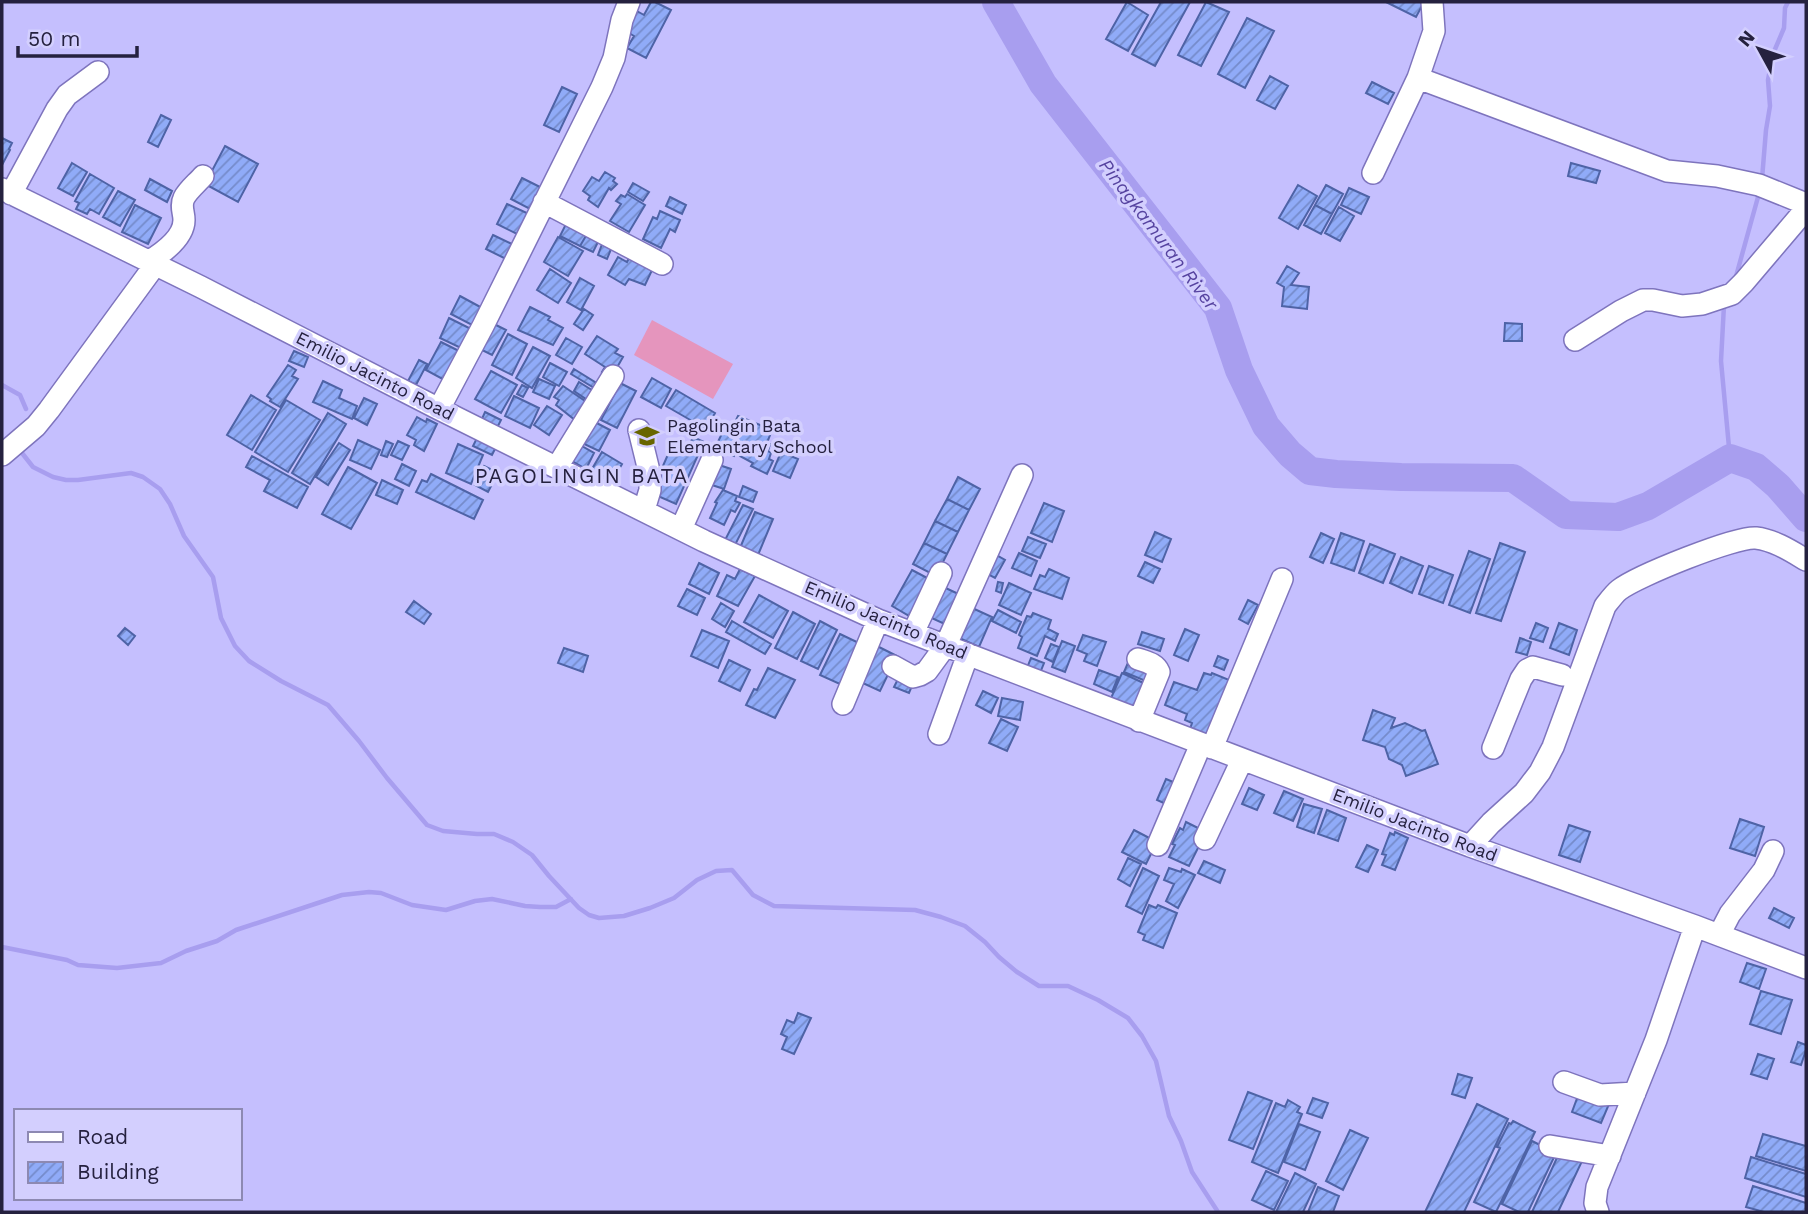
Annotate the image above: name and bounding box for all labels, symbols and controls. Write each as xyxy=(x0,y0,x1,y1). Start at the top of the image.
scale bar xyxy=(18,14,136,58)
north arrow xyxy=(1724,14,1794,84)
text: 50 m xyxy=(28,26,80,51)
text: N xyxy=(1733,26,1760,51)
water label: Pinagkamuran River xyxy=(1094,154,1223,315)
street label: Emilio Jacinto Road xyxy=(293,327,458,425)
place label: Pagolingin Bata Elementary School xyxy=(667,415,833,457)
school or university icon: Pagolingin Bata Elementary School xyxy=(633,422,661,450)
district label: PAGOLINGIN BATA xyxy=(475,463,689,488)
street label: Emilio Jacinto Road xyxy=(802,576,971,663)
street label: Emilio Jacinto Road xyxy=(1330,783,1500,866)
legend xyxy=(14,1109,242,1200)
text: Road xyxy=(77,1124,128,1149)
text: Building xyxy=(77,1159,159,1184)

